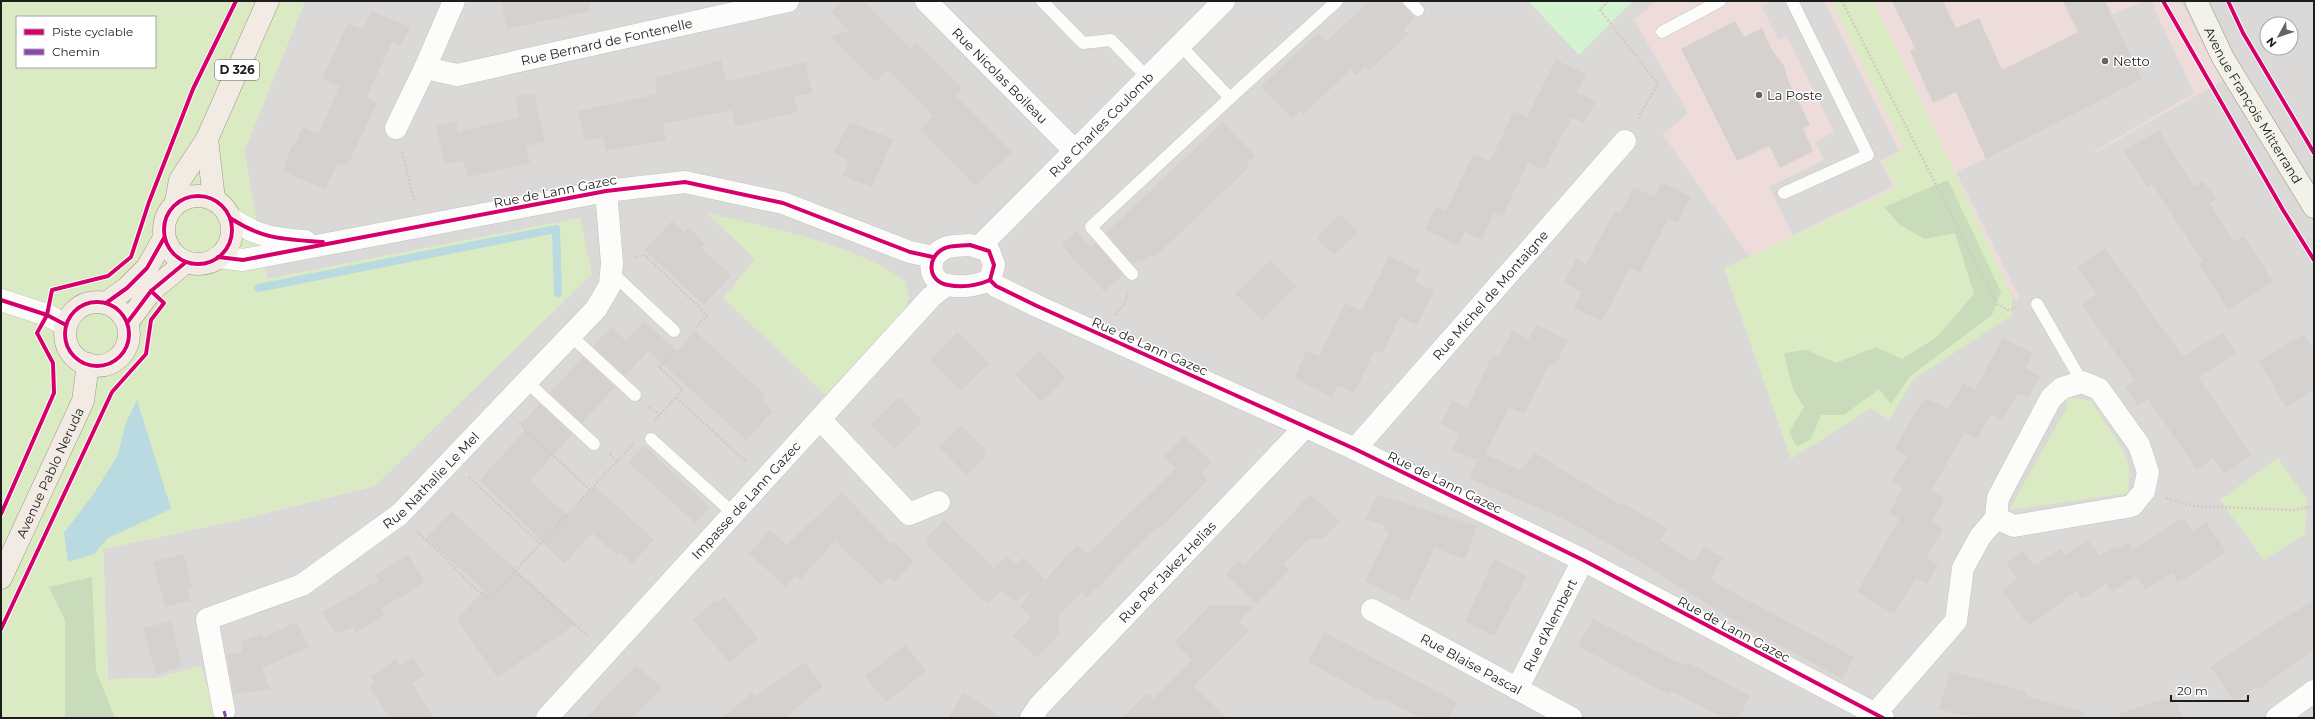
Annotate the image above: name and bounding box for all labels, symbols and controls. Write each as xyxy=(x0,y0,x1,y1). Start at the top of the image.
street label: Rue Bernard de Fontenelle xyxy=(519,15,694,69)
legend xyxy=(16,16,156,68)
north arrow xyxy=(2259,16,2299,56)
text: Piste cyclable xyxy=(52,24,133,39)
street label: Rue Nicolas Boileau xyxy=(949,24,1051,127)
street label: Avenue François Mitterrand xyxy=(2201,24,2306,186)
text: N xyxy=(2263,35,2280,50)
text: Chemin xyxy=(52,44,100,59)
place label: Netto xyxy=(2113,53,2150,69)
marker: Netto xyxy=(2100,56,2110,66)
road number: D 326 xyxy=(215,60,259,80)
street label: Rue Charles Coulomb xyxy=(1045,69,1157,180)
place label: La Poste xyxy=(1767,87,1822,103)
marker: La Poste xyxy=(1754,90,1764,100)
street label: Rue de Lann Gazec xyxy=(492,171,618,211)
street label: Rue Michel de Montaigne xyxy=(1429,227,1551,363)
street label: Rue de Lann Gazec xyxy=(1090,313,1210,379)
street label: Avenue Pablo Neruda xyxy=(13,405,87,541)
street label: Rue Nathalie Le Mel xyxy=(379,428,482,532)
street label: Impasse de Lann Gazec xyxy=(688,438,804,562)
street label: Rue de Lann Gazec xyxy=(1385,447,1505,517)
street label: Rue Per Jakez Helias xyxy=(1115,518,1219,626)
street label: Rue d'Alembert xyxy=(1519,576,1580,674)
street label: Rue de Lann Gazec xyxy=(1675,593,1793,665)
street label: Rue Blaise Pascal xyxy=(1418,630,1525,698)
scale bar xyxy=(2171,677,2248,703)
text: 20 m xyxy=(2177,683,2208,698)

